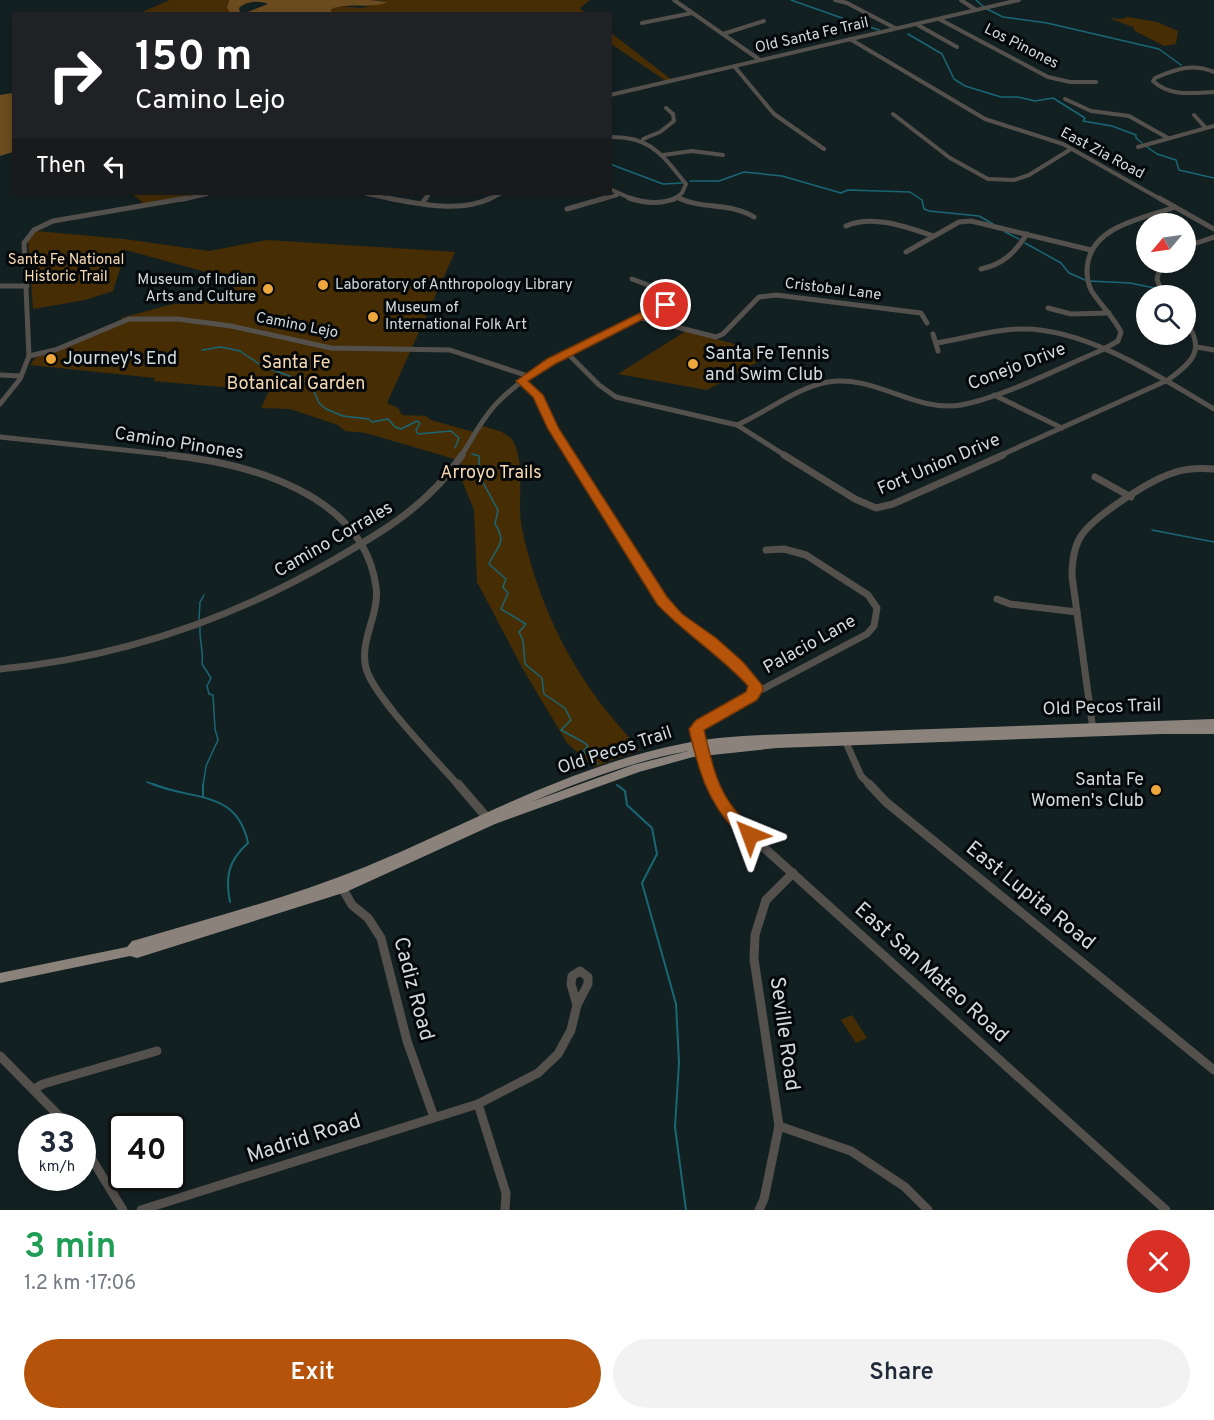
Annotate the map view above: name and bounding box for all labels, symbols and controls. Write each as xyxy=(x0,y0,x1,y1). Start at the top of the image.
street label: Old Santa Fe Trail xyxy=(753,14,871,58)
street label: Los Pinones xyxy=(981,20,1061,74)
text: 150 m xyxy=(135,32,252,85)
icon: right xyxy=(36,36,114,114)
text: Camino Lejo xyxy=(135,84,285,118)
street label: East Zia Road xyxy=(1057,124,1147,184)
icon: left xyxy=(98,150,131,183)
text: Then xyxy=(36,153,86,180)
north arrow xyxy=(1136,213,1196,273)
map controls xyxy=(1136,213,1196,345)
park label: Santa Fe National Historic Trail xyxy=(8,251,124,287)
place label: Museum of Indian Arts and Culture xyxy=(137,271,256,307)
street label: Cristobal Lane xyxy=(784,275,882,305)
place label: Laboratory of Anthropology Library xyxy=(335,276,573,295)
marker: Laboratory of Anthropology Library xyxy=(316,278,330,292)
pin xyxy=(640,279,691,330)
marker: Museum of Indian Arts and Culture xyxy=(261,282,275,296)
button: search xyxy=(1136,285,1196,345)
icon: arrive xyxy=(649,288,682,321)
place label: Museum of International Folk Art xyxy=(385,299,527,335)
street label: Camino Lejo xyxy=(254,309,340,343)
marker: Museum of International Folk Art xyxy=(366,310,380,324)
street label: Conejo Drive xyxy=(965,338,1069,396)
place label: Santa Fe Tennis and Swim Club xyxy=(705,343,830,387)
place label: Journey's End xyxy=(63,348,177,371)
marker: Journey's End xyxy=(44,352,58,366)
park label: Santa Fe Botanical Garden xyxy=(227,352,365,396)
marker: Santa Fe Tennis and Swim Club xyxy=(686,357,700,371)
street label: Camino Pinones xyxy=(113,422,245,466)
street label: Fort Union Drive xyxy=(874,429,1004,501)
park label: Arroyo Trails xyxy=(440,462,542,485)
street label: Camino Corrales xyxy=(271,497,397,583)
street label: Palacio Lane xyxy=(760,610,860,680)
street label: Old Pecos Trail xyxy=(1042,694,1162,722)
street label: Old Pecos Trail xyxy=(555,722,675,780)
place label: Santa Fe Women's Club xyxy=(1031,769,1144,813)
marker: Santa Fe Women's Club xyxy=(1149,783,1163,797)
position arrow xyxy=(718,803,782,867)
street label: East Lupita Road xyxy=(960,835,1100,957)
street label: East San Mateo Road xyxy=(848,897,1014,1049)
street label: Cadiz Road xyxy=(386,934,440,1044)
street label: Seville Road xyxy=(763,975,805,1093)
street label: Madrid Road xyxy=(244,1108,364,1170)
speed limit sign: 40 xyxy=(108,1113,186,1191)
text: 33 xyxy=(39,1126,75,1163)
text: km/h xyxy=(39,1158,75,1177)
text: 3 min xyxy=(24,1225,116,1271)
button: close xyxy=(1127,1230,1190,1293)
text: 1.2 km · 17:06 xyxy=(24,1271,136,1297)
button: Exit xyxy=(24,1339,601,1408)
button: Share xyxy=(613,1339,1190,1408)

